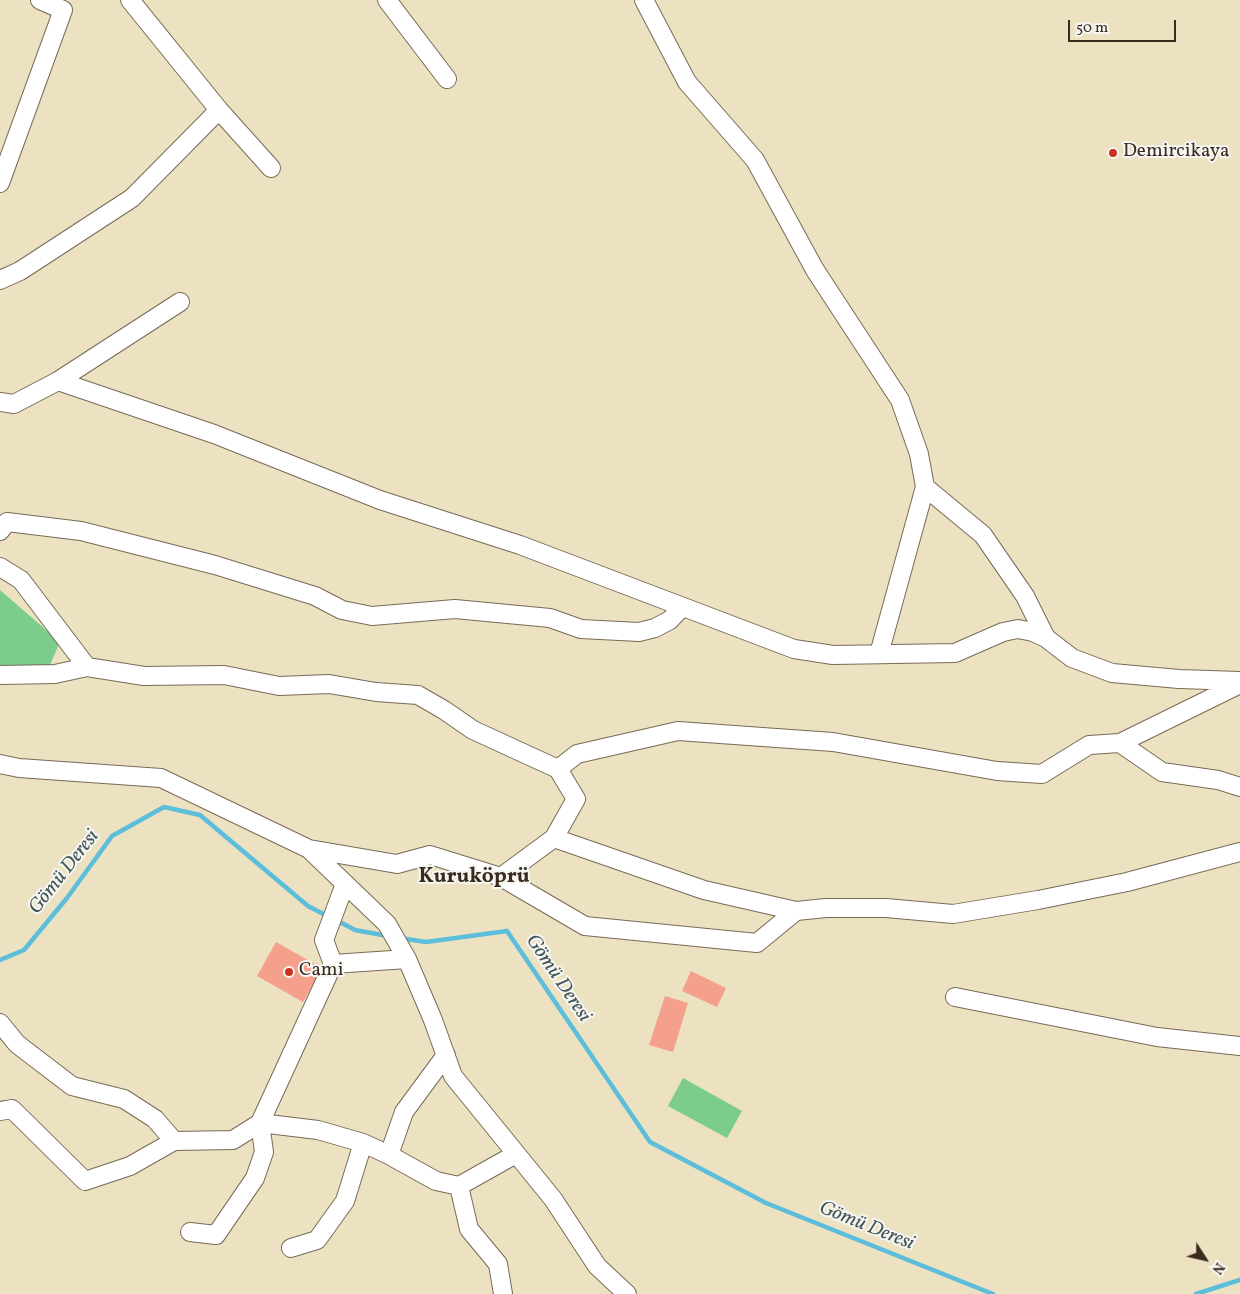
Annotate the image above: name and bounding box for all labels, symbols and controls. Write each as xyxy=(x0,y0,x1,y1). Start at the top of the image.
scale bar xyxy=(1070,10,1178,42)
text: 50 m xyxy=(1076,18,1108,39)
place label: Demircikaya xyxy=(1123,142,1230,164)
marker: Demircikaya xyxy=(1107,147,1119,159)
water label: Gömü Deresi xyxy=(25,826,105,920)
district label: Kuruköprü xyxy=(419,865,529,891)
water label: Gömü Deresi xyxy=(519,931,595,1027)
place label: Cami xyxy=(299,961,343,983)
marker: Cami xyxy=(283,966,295,978)
water label: Gömü Deresi xyxy=(815,1197,917,1257)
north arrow xyxy=(1180,1234,1230,1284)
text: N xyxy=(1207,1258,1228,1277)

